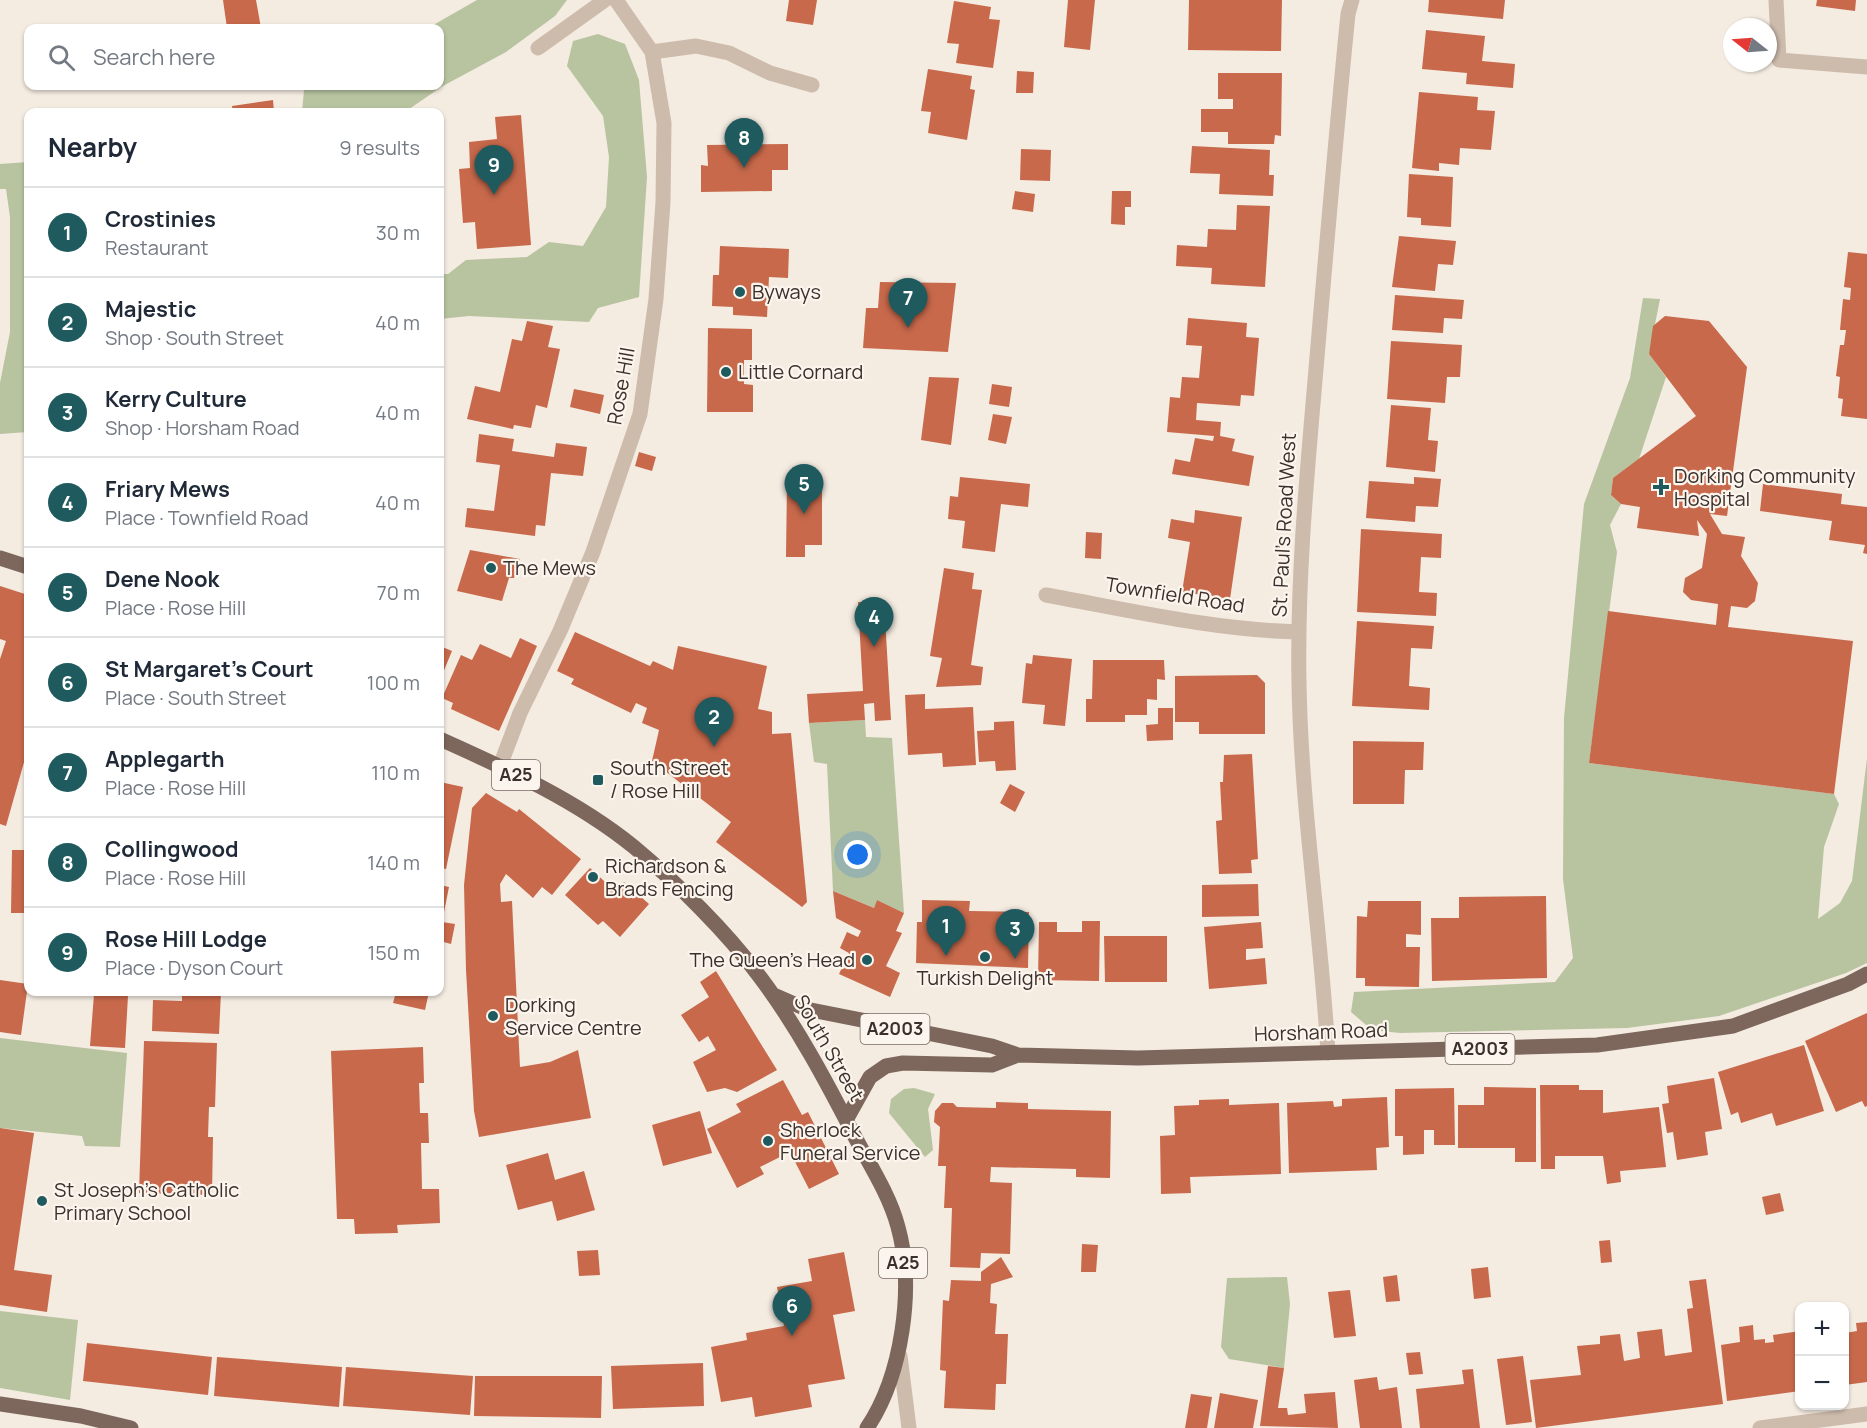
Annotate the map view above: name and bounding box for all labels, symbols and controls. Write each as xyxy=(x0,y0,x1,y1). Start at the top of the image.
north arrow xyxy=(1723,18,1777,72)
search box xyxy=(24,24,444,90)
icon: search xyxy=(45,41,78,74)
text: Search here xyxy=(93,42,215,72)
pin: 8 xyxy=(724,118,764,168)
text: Nearby xyxy=(48,129,137,165)
text: 9 results xyxy=(339,134,420,161)
pin: 9 xyxy=(474,146,514,195)
text: Crostinies xyxy=(105,204,216,234)
text: 1 xyxy=(63,219,72,246)
text: 30 m xyxy=(376,219,420,246)
text: Restaurant xyxy=(105,234,209,261)
place label: Byways xyxy=(752,278,821,305)
pin: 7 xyxy=(888,278,928,328)
marker: Byways xyxy=(733,285,747,299)
text: Majestic xyxy=(105,294,196,324)
text: 2 xyxy=(62,309,73,336)
text: 40 m xyxy=(375,309,420,336)
text: Shop · South Street xyxy=(105,324,284,351)
street label: Rose Hill xyxy=(600,345,641,427)
place label: Little Cornard xyxy=(738,358,863,385)
marker: Little Cornard xyxy=(719,365,733,379)
text: Kerry Culture xyxy=(105,384,247,414)
text: 3 xyxy=(62,399,73,426)
text: 40 m xyxy=(375,399,420,426)
text: Shop · Horsham Road xyxy=(105,414,300,441)
street label: St. Paul's Road West xyxy=(1265,432,1302,618)
place label: Dorking Community Hospital xyxy=(1674,462,1856,512)
pin: 5 xyxy=(784,464,824,514)
text: Friary Mews xyxy=(105,474,230,504)
marker: Dorking Community Hospital xyxy=(1652,478,1670,496)
text: 4 xyxy=(61,489,74,516)
text: 40 m xyxy=(375,489,420,516)
text: Place · Townfield Road xyxy=(105,504,309,531)
place label: The Mews xyxy=(503,554,596,581)
marker: The Mews xyxy=(484,561,498,575)
text: Dene Nook xyxy=(105,564,219,594)
street label: Townfield Road xyxy=(1103,570,1247,619)
text: 5 xyxy=(62,579,73,606)
text: 70 m xyxy=(377,579,420,606)
text: Place · Rose Hill xyxy=(105,594,246,621)
pin: 4 xyxy=(854,598,894,647)
text: St Margaret's Court xyxy=(105,654,313,684)
text: 6 xyxy=(61,669,74,696)
text: 100 m xyxy=(367,669,420,696)
text: Place · South Street xyxy=(105,684,287,711)
pin: 2 xyxy=(694,698,734,747)
text: Applegarth xyxy=(105,744,225,774)
place label: South Street / Rose Hill xyxy=(610,754,729,804)
text: 7 xyxy=(62,759,73,786)
text: 110 m xyxy=(371,759,420,786)
road number: A25 xyxy=(492,760,540,790)
marker: South Street / Rose Hill xyxy=(591,773,605,787)
text: Place · Rose Hill xyxy=(105,774,246,801)
text: Collingwood xyxy=(105,834,239,864)
your location xyxy=(843,840,872,869)
text: 8 xyxy=(61,849,74,876)
text: 140 m xyxy=(367,849,420,876)
place label: Richardson & Brads Fencing xyxy=(605,852,734,902)
text: Place · Rose Hill xyxy=(105,864,246,891)
marker: Richardson & Brads Fencing xyxy=(586,870,600,884)
pin: 1 xyxy=(926,906,966,956)
pin: 3 xyxy=(996,910,1034,959)
text: Rose Hill Lodge xyxy=(105,924,267,954)
text: 9 xyxy=(61,939,74,966)
text: 150 m xyxy=(367,939,420,966)
place label: The Queen's Head xyxy=(690,946,855,973)
marker: Turkish Delight xyxy=(978,950,992,964)
marker: The Queen's Head xyxy=(860,953,874,967)
text: Place · Dyson Court xyxy=(105,954,283,981)
place label: Turkish Delight xyxy=(916,964,1054,991)
street label: South Street xyxy=(788,990,871,1106)
place label: Dorking Service Centre xyxy=(505,991,642,1041)
marker: Dorking Service Centre xyxy=(486,1009,500,1023)
road number: A2003 xyxy=(860,1014,930,1044)
street label: Horsham Road xyxy=(1253,1016,1389,1047)
road number: A2003 xyxy=(1446,1034,1514,1064)
place label: Sherlock Funeral Service xyxy=(780,1116,921,1166)
marker: Sherlock Funeral Service xyxy=(761,1134,775,1148)
place label: St Joseph's Catholic Primary School xyxy=(54,1176,239,1226)
marker: St Joseph's Catholic Primary School xyxy=(35,1194,49,1208)
road number: A25 xyxy=(879,1248,927,1278)
pin: 6 xyxy=(772,1286,812,1336)
map controls xyxy=(1795,1302,1849,1410)
button: + xyxy=(1795,1302,1849,1356)
button: − xyxy=(1795,1356,1849,1410)

